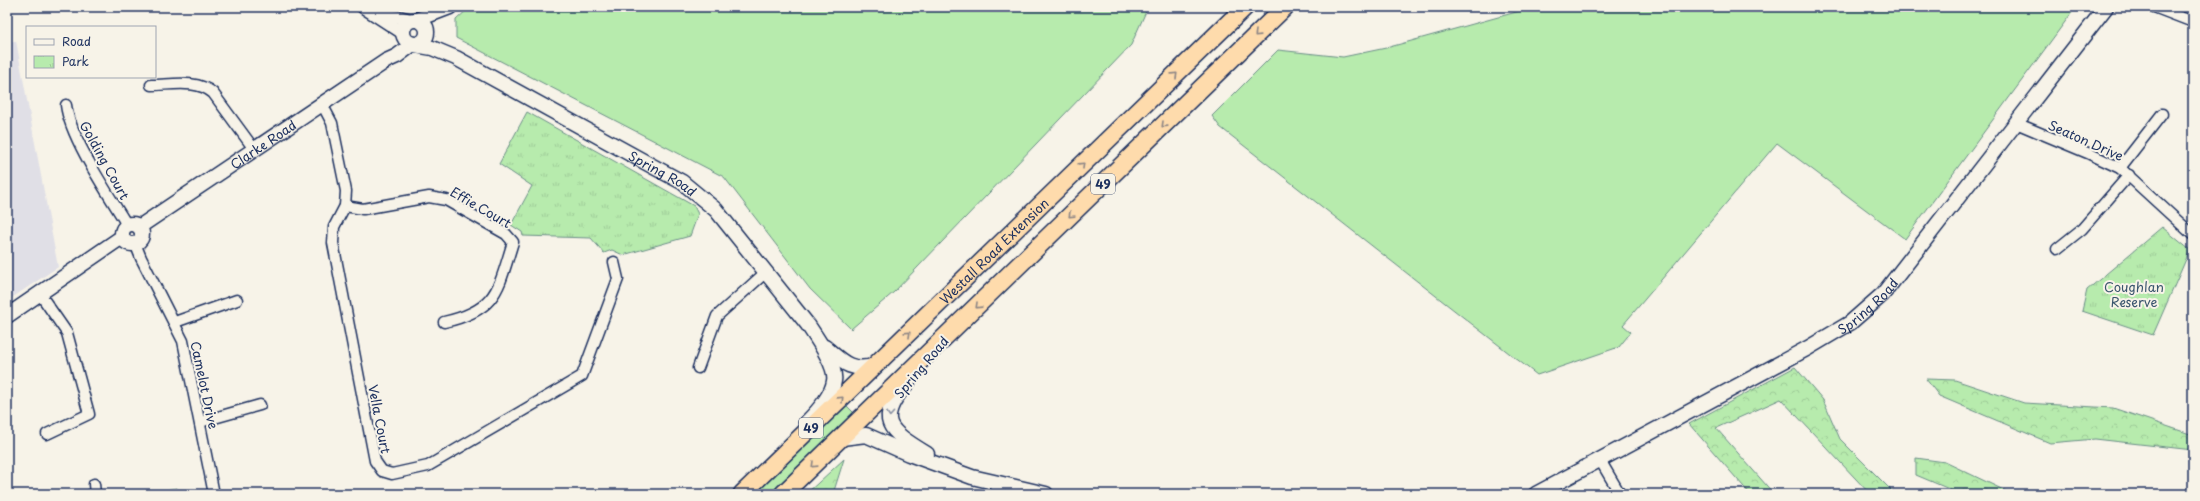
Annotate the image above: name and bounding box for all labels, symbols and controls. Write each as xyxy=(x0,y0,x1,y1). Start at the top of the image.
legend xyxy=(26,26,156,78)
one-way arrow xyxy=(1254,29,1262,37)
text: Road xyxy=(62,32,91,50)
text: Park xyxy=(62,52,89,70)
one-way arrow xyxy=(1170,72,1178,80)
street label: Clarke Road xyxy=(226,115,300,173)
street label: Seaton Drive xyxy=(2045,115,2127,165)
street label: Golding Court xyxy=(76,117,134,203)
one-way arrow xyxy=(1161,120,1169,128)
street label: Spring Road xyxy=(626,146,701,200)
one-way arrow xyxy=(1077,163,1085,170)
road number: 49 xyxy=(1091,174,1115,194)
street label: Effie Court xyxy=(447,182,515,232)
street label: Westall Road Extension xyxy=(935,193,1052,308)
one-way arrow xyxy=(1068,210,1076,218)
street label: Spring Road xyxy=(1833,274,1902,338)
park label: Coughlan Reserve xyxy=(2104,277,2164,311)
one-way arrow xyxy=(975,301,983,309)
one-way arrow xyxy=(903,331,911,339)
street label: Spring Road xyxy=(889,332,953,402)
street label: Camelot Drive xyxy=(186,339,224,431)
street label: Vella Court xyxy=(364,383,396,455)
one-way arrow xyxy=(836,396,844,404)
one-way arrow xyxy=(885,410,894,417)
road number: 49 xyxy=(799,418,823,438)
one-way arrow xyxy=(811,460,819,468)

